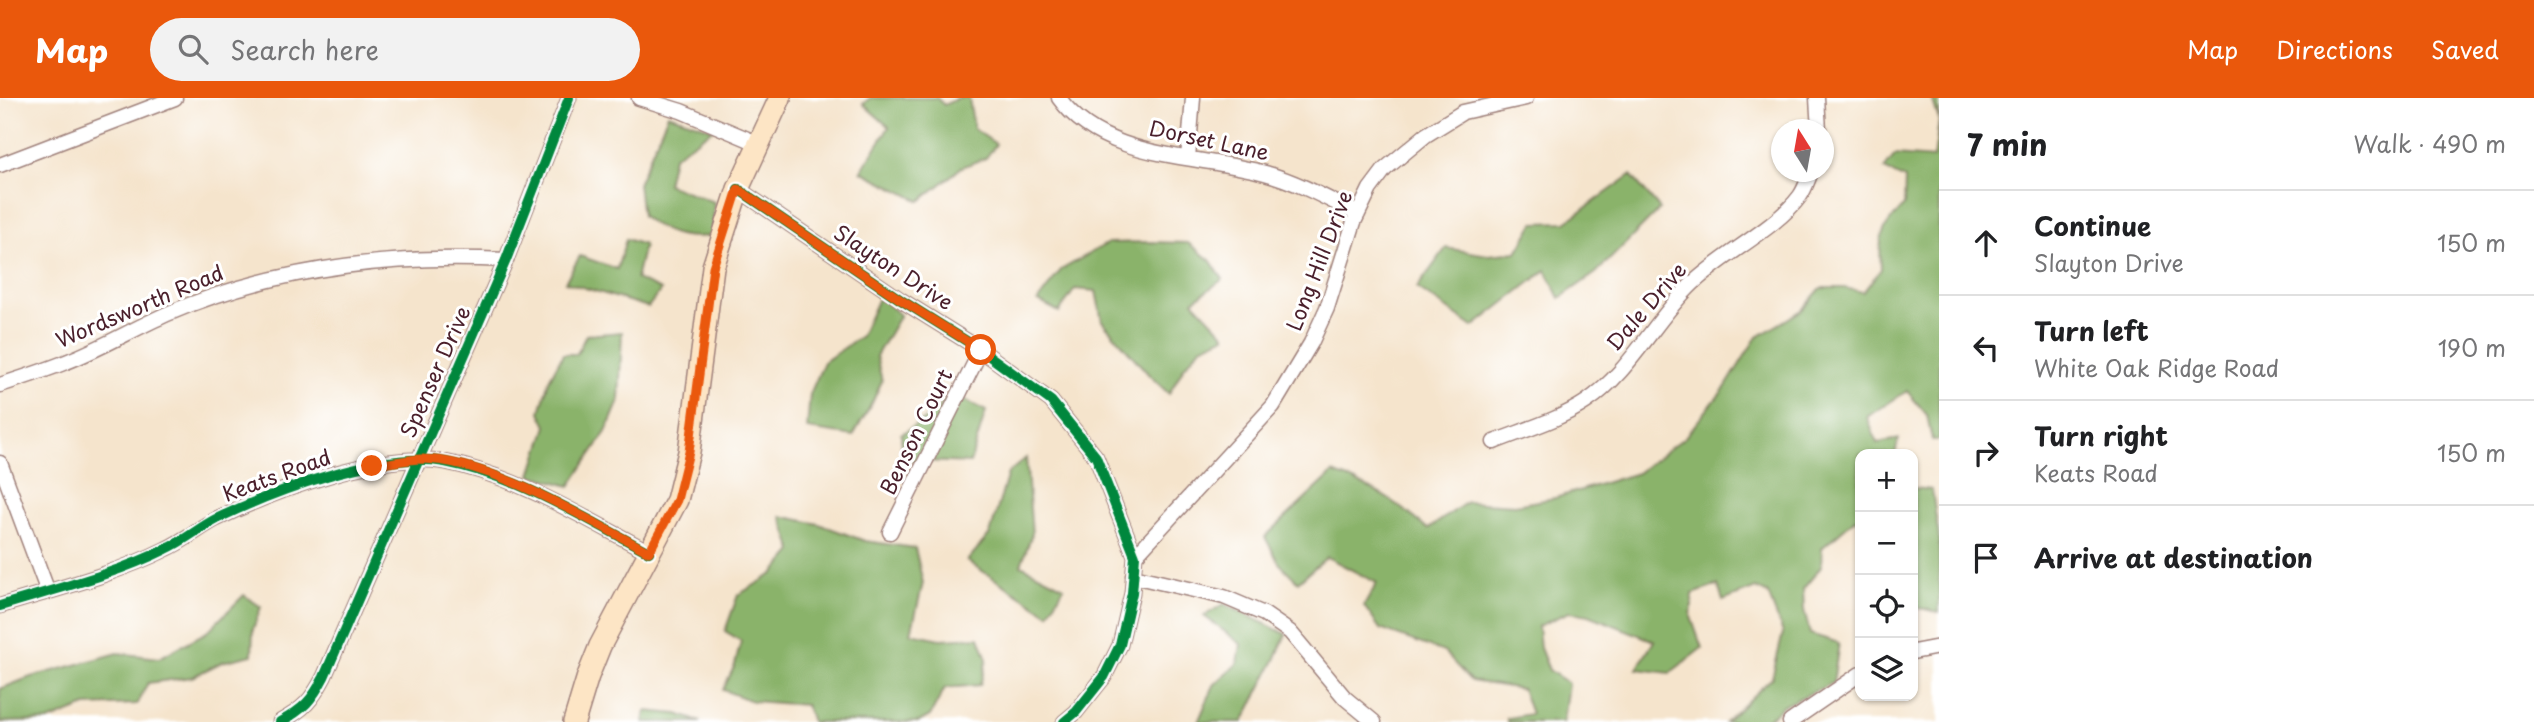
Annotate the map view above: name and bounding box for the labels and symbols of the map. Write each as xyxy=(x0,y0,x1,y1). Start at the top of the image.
street label: Dorset Lane xyxy=(1147,111,1272,167)
north arrow xyxy=(1771,119,1834,182)
street label: Long Hill Drive xyxy=(1277,185,1360,335)
street label: Slayton Drive xyxy=(828,216,960,317)
street label: Dale Drive xyxy=(1598,254,1693,357)
street label: Wordsworth Road xyxy=(50,255,228,355)
street label: Spenser Drive xyxy=(391,300,477,442)
route start xyxy=(965,334,996,365)
street label: Benson Court xyxy=(871,363,960,499)
street label: Keats Road xyxy=(218,440,335,508)
route end xyxy=(356,450,387,481)

